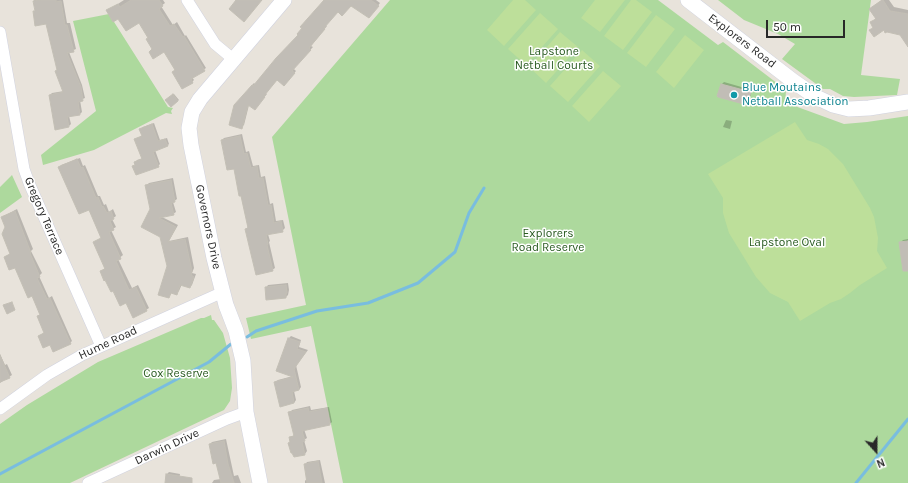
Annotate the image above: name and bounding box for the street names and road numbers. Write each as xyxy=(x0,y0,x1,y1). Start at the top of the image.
street label: Explorers Road xyxy=(705,11,779,71)
street label: Gregory Terrace xyxy=(21,175,67,257)
street label: Governors Drive xyxy=(192,183,224,271)
street label: Hume Road xyxy=(76,323,140,363)
street label: Darwin Drive xyxy=(133,426,201,468)

